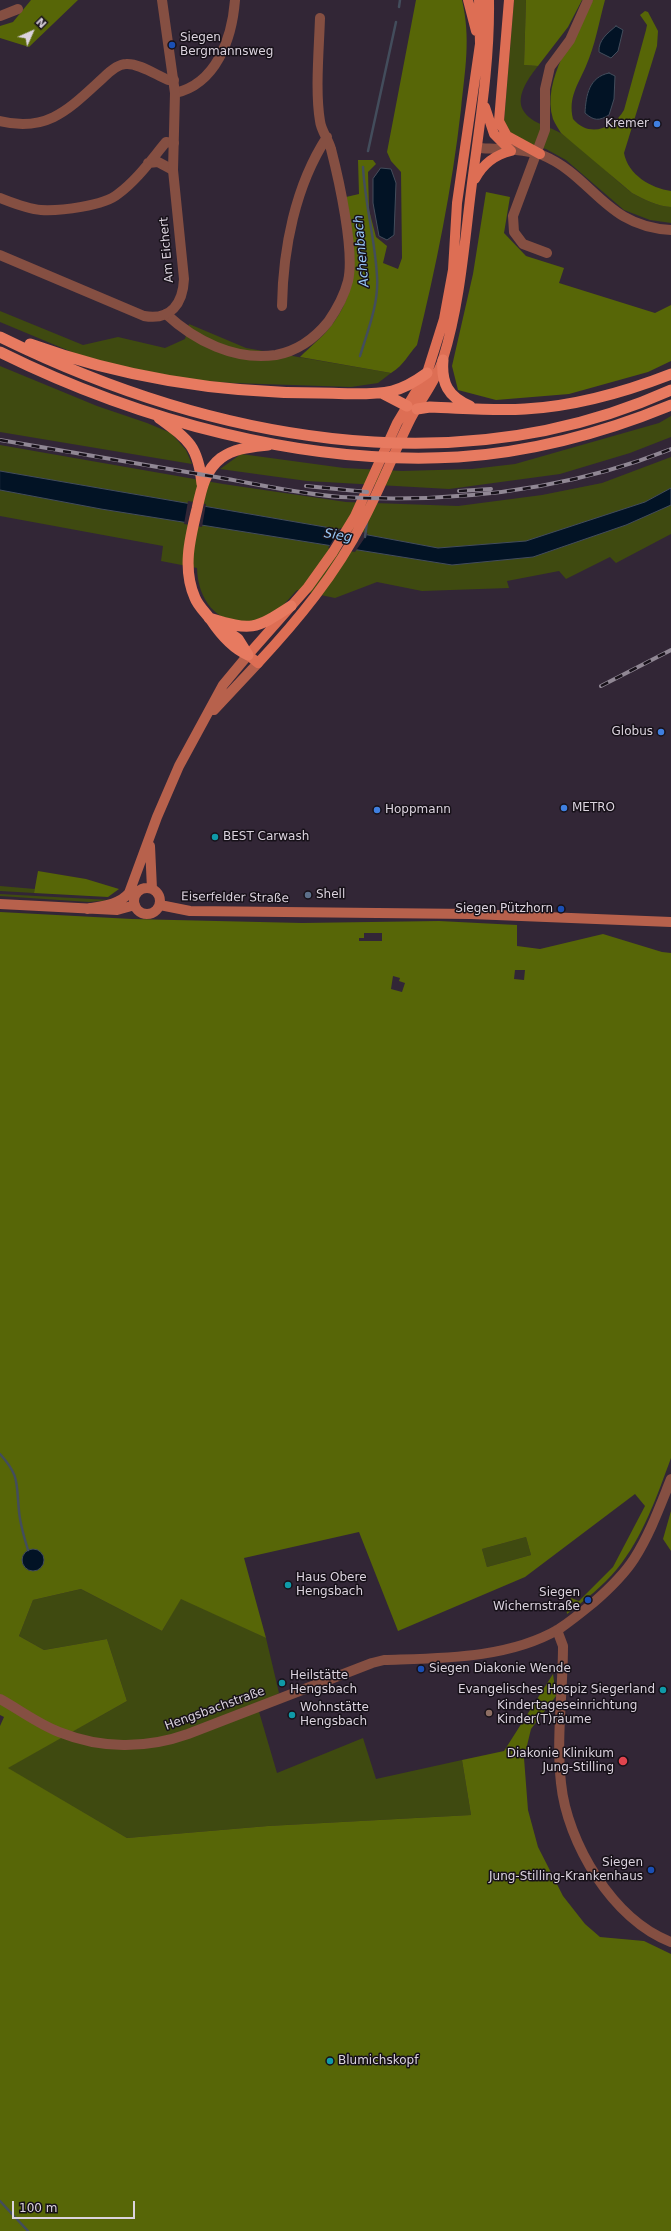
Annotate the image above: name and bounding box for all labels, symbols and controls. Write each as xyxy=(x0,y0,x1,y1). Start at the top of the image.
north arrow xyxy=(12,12,52,52)
text: N xyxy=(33,15,49,31)
place label: Siegen Bergmannsweg xyxy=(180,31,273,59)
marker: Siegen Bergmannsweg xyxy=(167,40,177,50)
place label: Kremer xyxy=(605,117,649,131)
marker: Kremer xyxy=(652,119,662,129)
water label: Achenbach xyxy=(351,214,373,288)
street label: Am Eichert xyxy=(157,217,177,283)
water label: Sieg xyxy=(323,526,353,546)
place label: Globus xyxy=(612,725,653,739)
marker: Globus xyxy=(656,727,666,737)
place label: METRO xyxy=(572,801,615,815)
place label: Hoppmann xyxy=(385,803,451,817)
marker: METRO xyxy=(559,803,569,813)
marker: Hoppmann xyxy=(372,805,382,815)
place label: BEST Carwash xyxy=(223,830,309,844)
marker: BEST Carwash xyxy=(210,832,220,842)
place label: Shell xyxy=(316,888,345,902)
street label: Eiserfelder Straße xyxy=(181,890,289,906)
marker: Shell xyxy=(303,890,313,900)
place label: Siegen Pützhorn xyxy=(455,902,553,916)
marker: Siegen Pützhorn xyxy=(556,904,566,914)
place label: Haus Obere Hengsbach xyxy=(296,1571,367,1599)
marker: Haus Obere Hengsbach xyxy=(283,1580,293,1590)
place label: Siegen Wichernstraße xyxy=(493,1586,580,1614)
marker: Siegen Wichernstraße xyxy=(583,1595,593,1605)
place label: Siegen Diakonie Wende xyxy=(429,1662,571,1676)
marker: Siegen Diakonie Wende xyxy=(416,1664,426,1674)
place label: Heilstätte Hengsbach xyxy=(290,1669,357,1697)
marker: Heilstätte Hengsbach xyxy=(277,1678,287,1688)
place label: Evangelisches Hospiz Siegerland xyxy=(458,1683,655,1697)
street label: Hengsbachstraße xyxy=(163,1684,267,1734)
marker: Evangelisches Hospiz Siegerland xyxy=(658,1685,668,1695)
place label: Kindertageseinrichtung Kinder(T)räume xyxy=(497,1699,637,1727)
place label: Wohnstätte Hengsbach xyxy=(300,1701,369,1729)
marker: Kindertageseinrichtung Kinder(T)räume xyxy=(484,1708,494,1718)
marker: Wohnstätte Hengsbach xyxy=(287,1710,297,1720)
place label: Diakonie Klinikum Jung-Stilling xyxy=(507,1747,614,1775)
marker: Diakonie Klinikum Jung-Stilling xyxy=(617,1755,629,1767)
place label: Siegen Jung-Stilling-Krankenhaus xyxy=(489,1856,643,1884)
marker: Siegen Jung-Stilling-Krankenhaus xyxy=(646,1865,656,1875)
place label: Blumichskopf xyxy=(338,2054,418,2068)
marker: Blumichskopf xyxy=(325,2056,335,2066)
scale bar xyxy=(14,2193,137,2219)
text: 100 m xyxy=(19,2201,57,2215)

